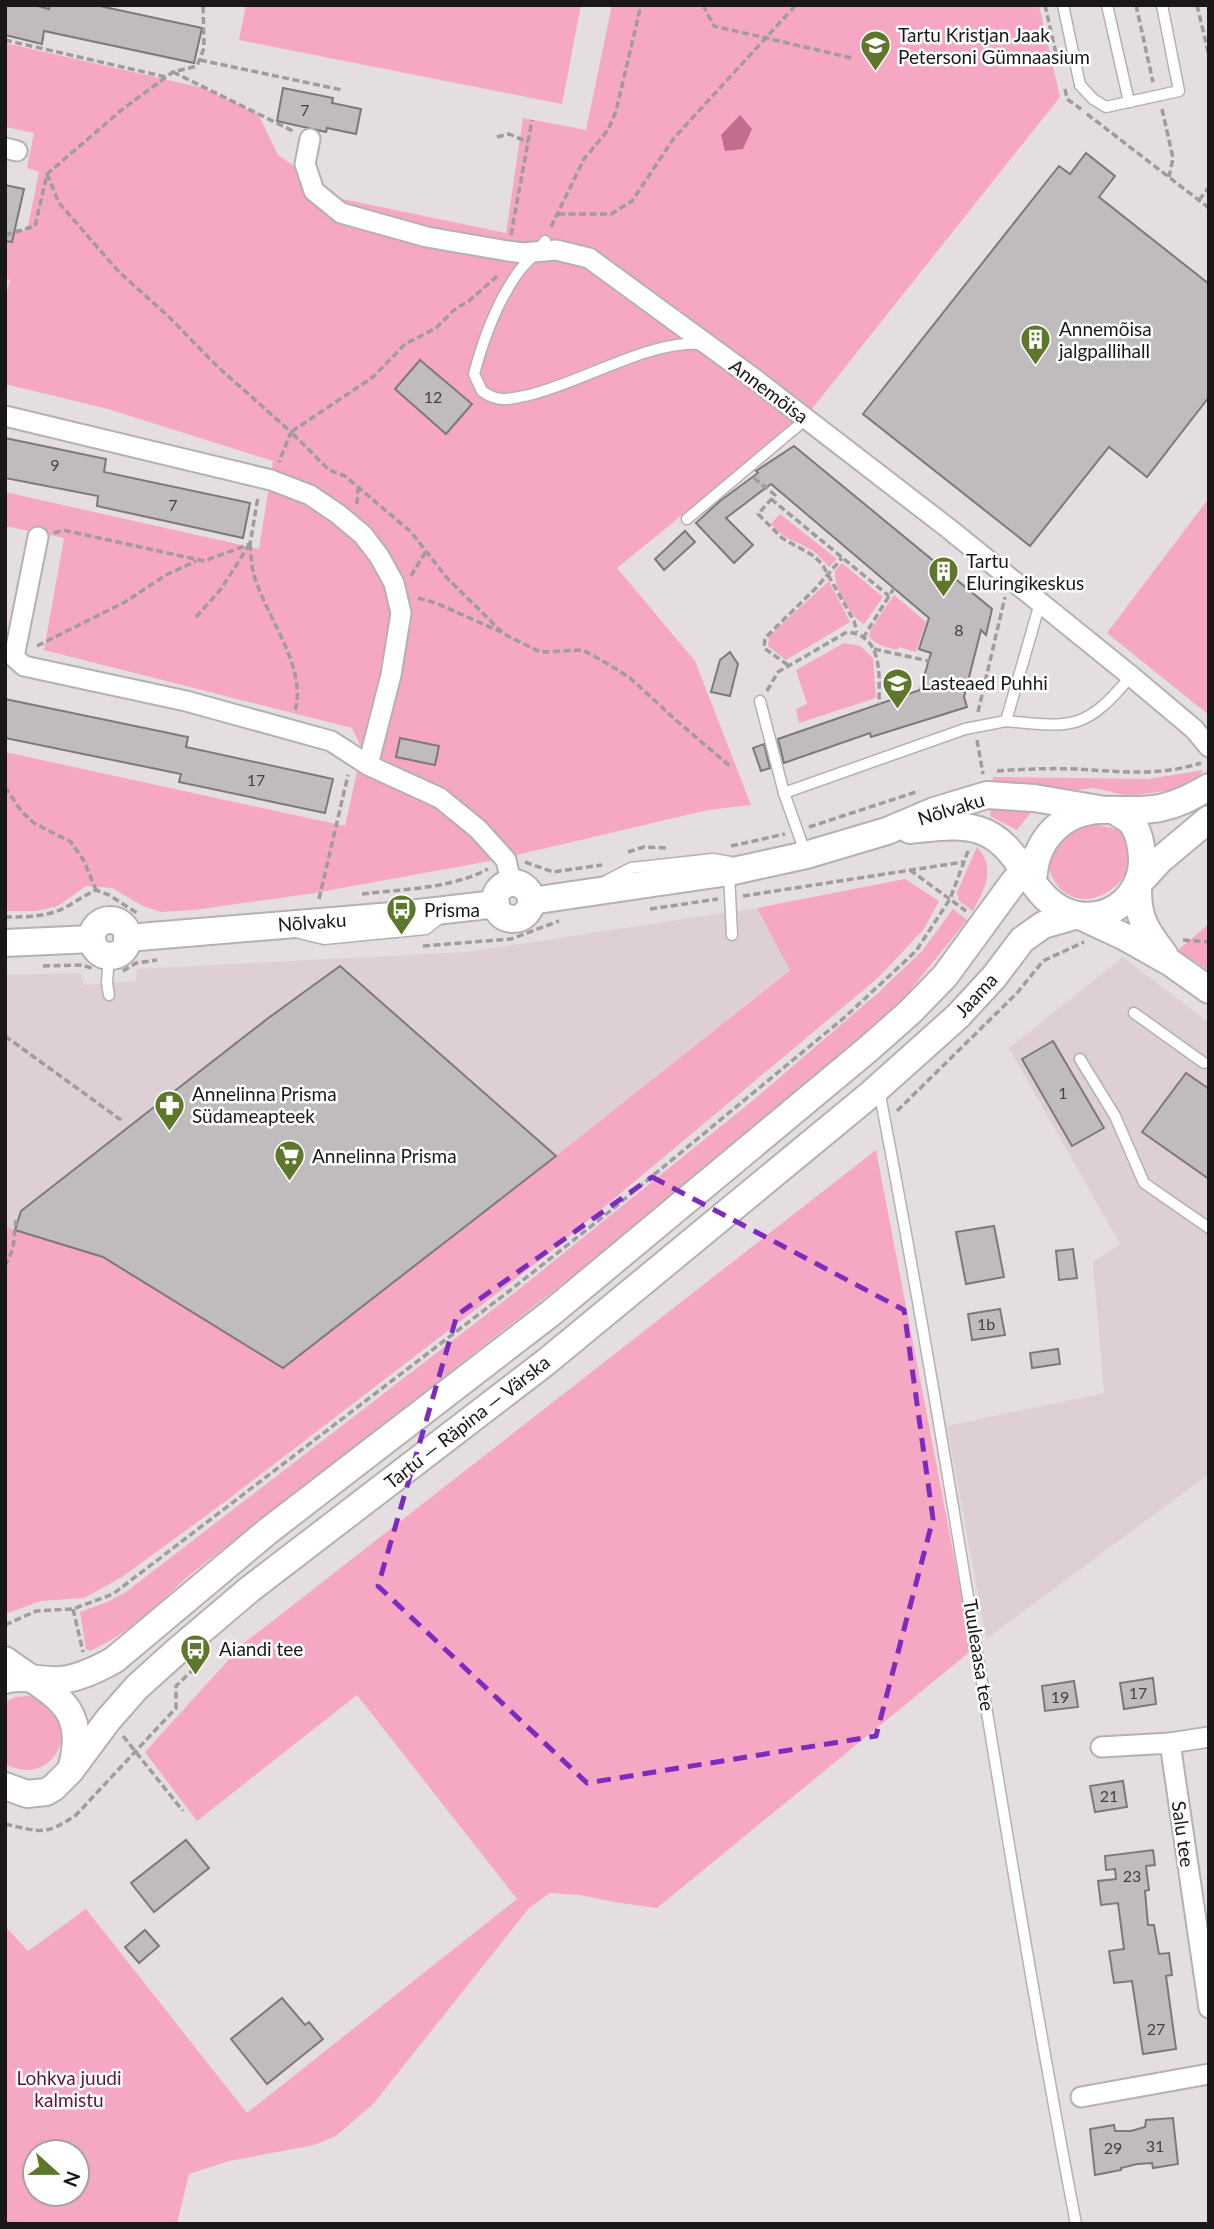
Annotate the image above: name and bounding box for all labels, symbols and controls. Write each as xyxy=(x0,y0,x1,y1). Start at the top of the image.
place label: Tartu Kristjan Jaak Petersoni Gümnaasium xyxy=(898,23,1090,68)
school or university icon: Tartu Kristjan Jaak Petersoni Gümnaasium xyxy=(858,29,892,73)
house number: 7 xyxy=(300,100,310,119)
place label: Annemõisa jalgpallihall xyxy=(1058,317,1152,362)
building icon: Annemõisa jalgpallihall xyxy=(1019,323,1053,367)
street label: Annemõisa xyxy=(725,354,813,428)
house number: 12 xyxy=(424,387,442,406)
house number: 9 xyxy=(50,455,60,474)
house number: 7 xyxy=(168,495,178,514)
place label: Tartu Eluringikeskus xyxy=(966,549,1084,594)
building icon: Tartu Eluringikeskus xyxy=(926,555,960,599)
house number: 8 xyxy=(954,620,964,639)
school or university icon: Lasteaed Puhhi xyxy=(881,666,915,710)
place label: Lasteaed Puhhi xyxy=(921,671,1048,694)
house number: 17 xyxy=(247,770,265,789)
street label: Nõlvaku xyxy=(915,787,987,830)
bus stop icon: Prisma xyxy=(384,893,418,937)
place label: Prisma xyxy=(424,898,480,921)
street label: Nõlvaku xyxy=(277,908,347,935)
street label: Jaama xyxy=(950,968,1002,1021)
place label: Annelinna Prisma Südameapteek xyxy=(192,1082,337,1127)
house number: 1 xyxy=(1058,1083,1068,1102)
pharmacy icon: Annelinna Prisma Südameapteek xyxy=(152,1088,186,1132)
supermarket icon: Annelinna Prisma xyxy=(272,1139,306,1183)
place label: Annelinna Prisma xyxy=(312,1144,457,1167)
house number: 1b xyxy=(977,1314,995,1333)
street label: Tartu — Räpina — Värska xyxy=(379,1350,554,1493)
street label: Tuuleaasa tee xyxy=(959,1597,1000,1713)
bus stop icon: Aiandi tee xyxy=(179,1632,213,1676)
place label: Aiandi tee xyxy=(219,1637,303,1660)
house number: 17 xyxy=(1129,1683,1147,1702)
house number: 19 xyxy=(1051,1687,1069,1706)
house number: 21 xyxy=(1100,1786,1118,1805)
street label: Salu tee xyxy=(1167,1799,1200,1868)
house number: 23 xyxy=(1123,1866,1141,1885)
house number: 27 xyxy=(1147,2019,1165,2038)
park label: Lohkva juudi kalmistu xyxy=(17,2066,121,2111)
house number: 31 xyxy=(1146,2136,1164,2155)
north arrow xyxy=(21,2138,91,2208)
house number: 29 xyxy=(1104,2138,1122,2157)
text: N xyxy=(59,2168,86,2190)

